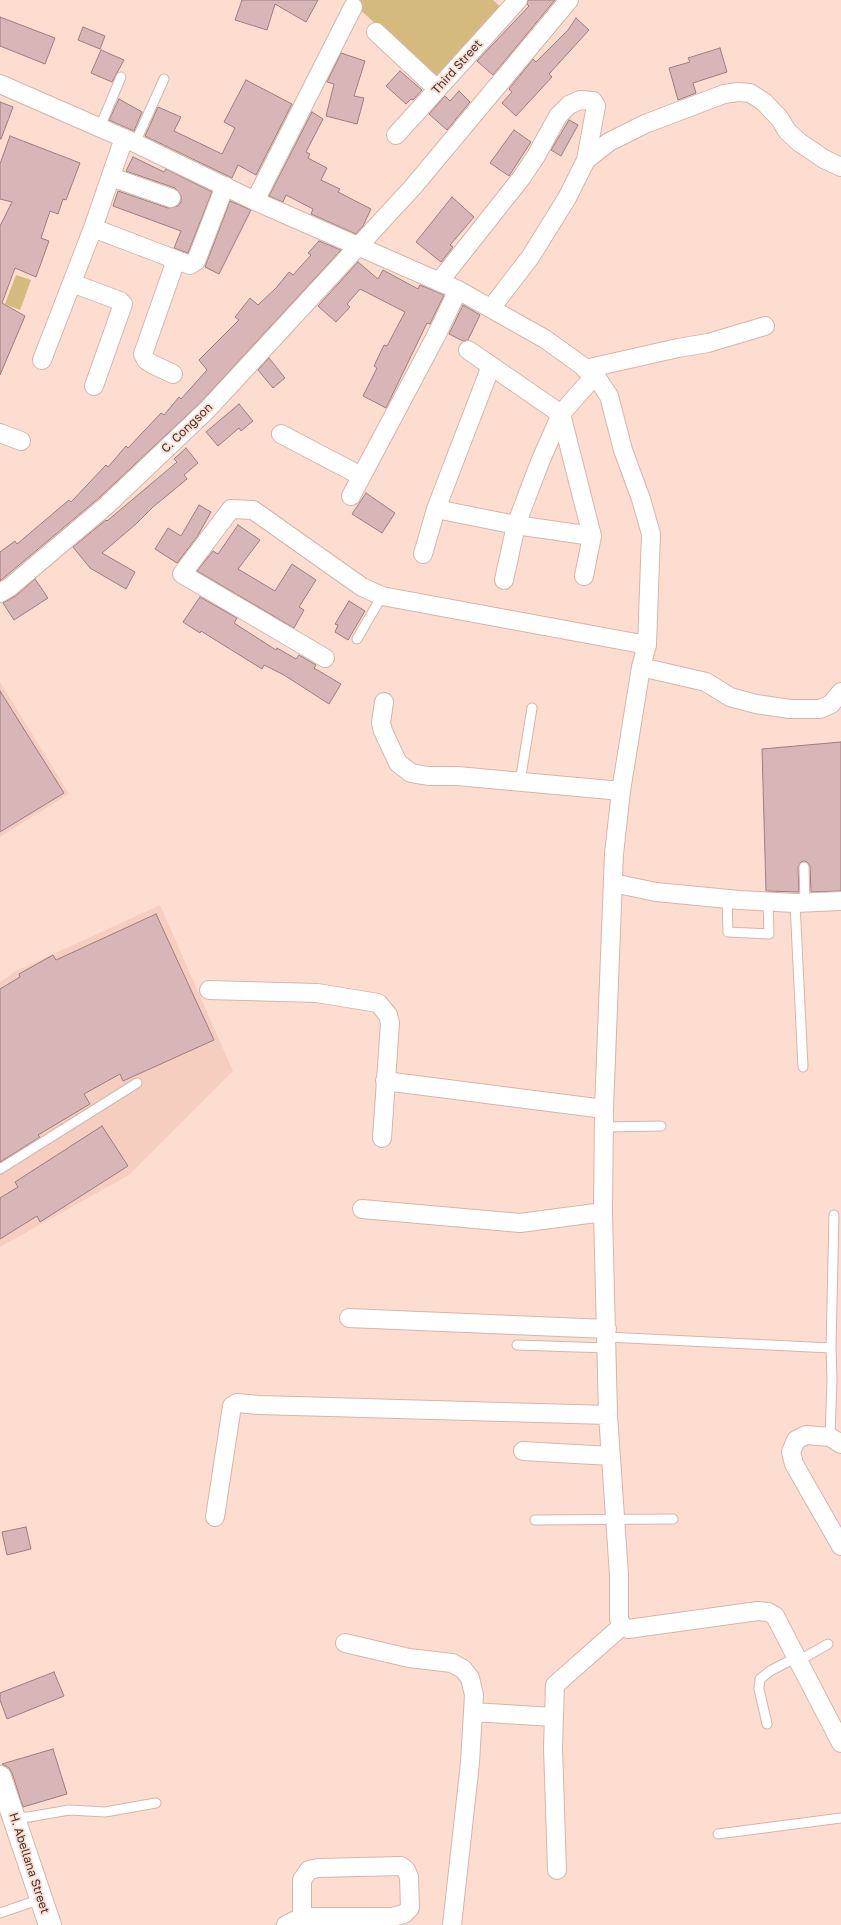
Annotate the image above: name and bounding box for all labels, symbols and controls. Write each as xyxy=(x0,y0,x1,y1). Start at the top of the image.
street label: Third Street xyxy=(429,37,485,97)
street label: C. Congson xyxy=(158,400,216,456)
street label: H. Abellana Street xyxy=(6,1811,52,1915)

